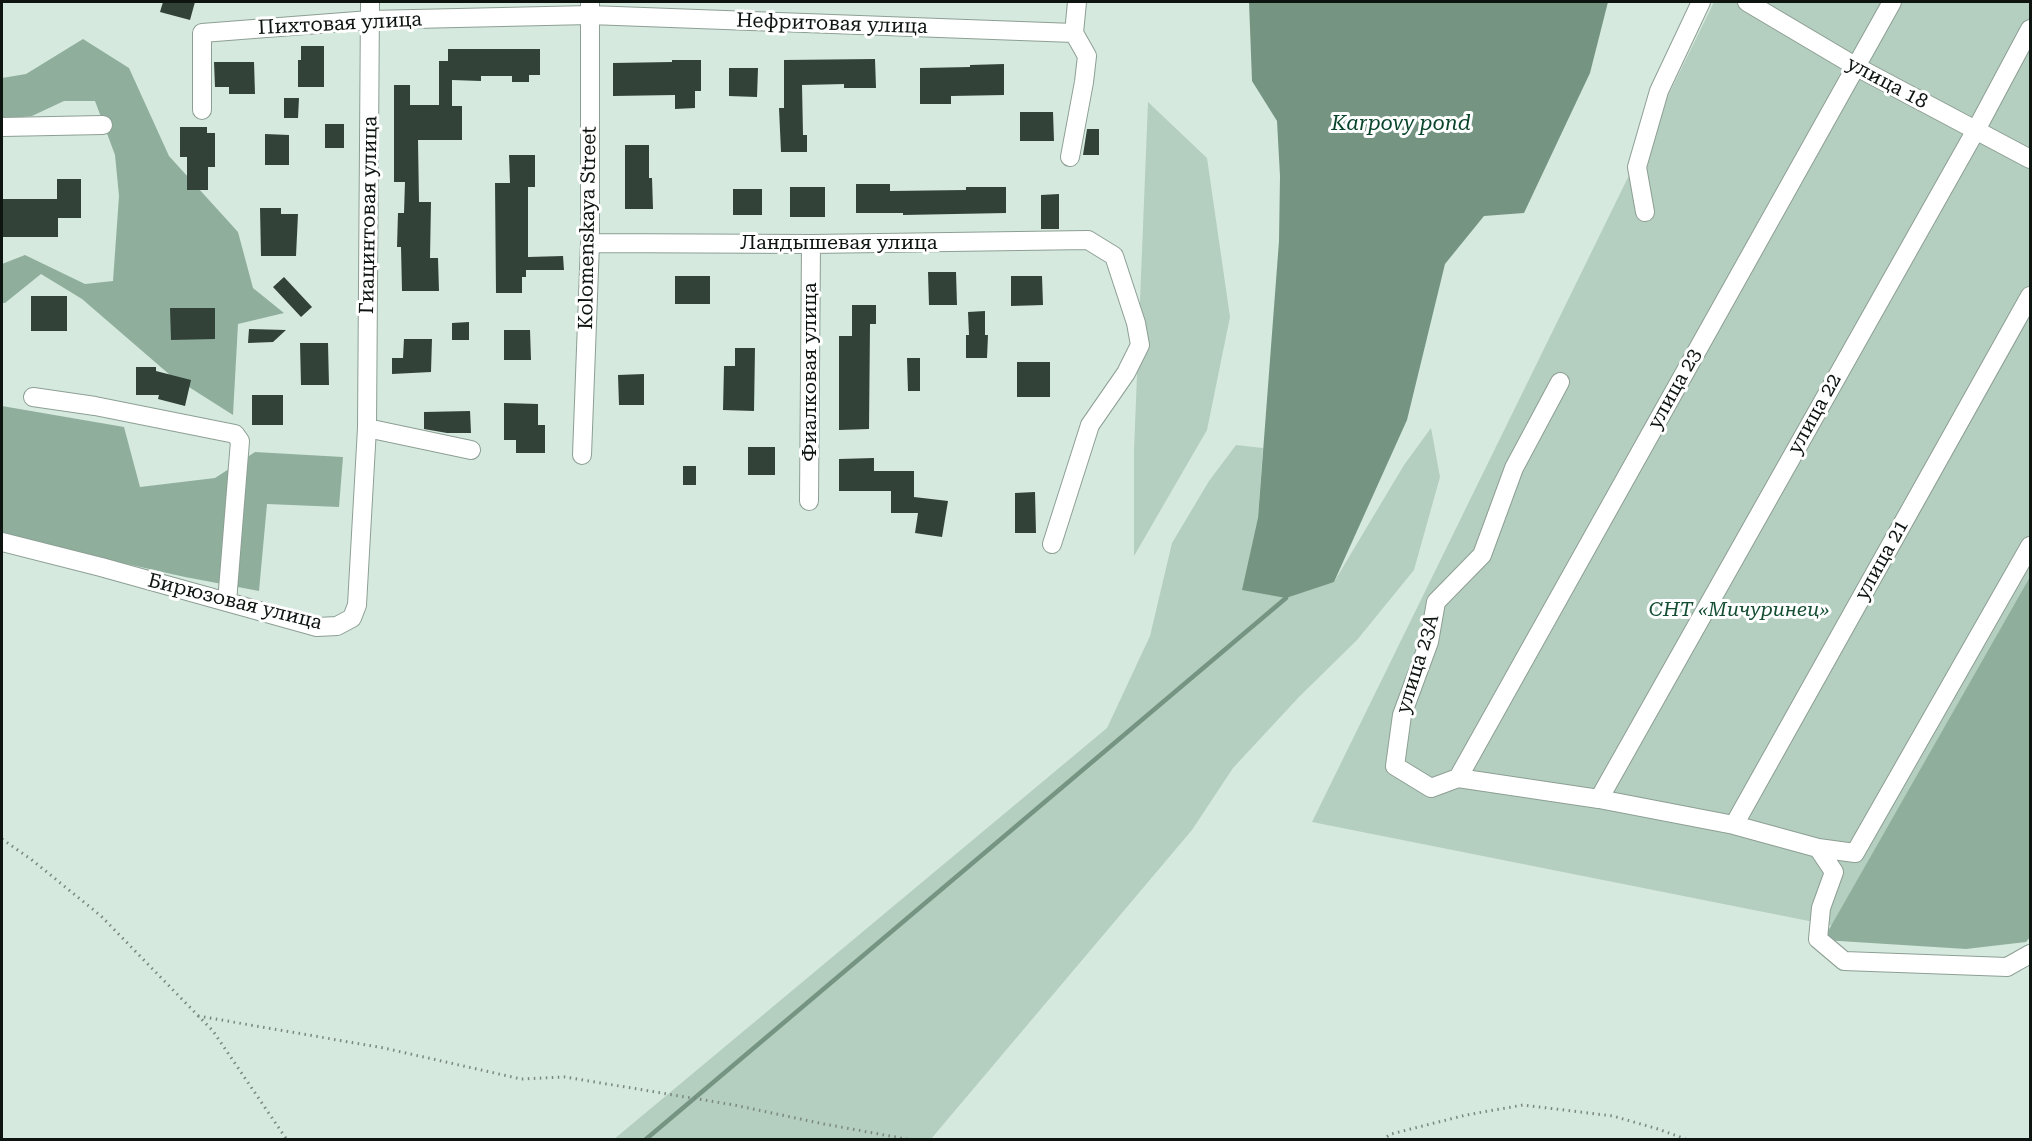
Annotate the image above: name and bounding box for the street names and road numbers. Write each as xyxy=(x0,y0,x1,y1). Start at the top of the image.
street label: Пихтовая улица xyxy=(257,8,423,40)
street label: Нефритовая улица xyxy=(736,9,928,39)
street label: улица 18 xyxy=(1842,52,1932,114)
street label: Гиацинтовая улица xyxy=(355,116,383,314)
street label: Kolomenskaya Street xyxy=(574,126,602,330)
street label: Ландышевая улица xyxy=(740,231,938,255)
street label: Фиалковая улица xyxy=(798,282,822,462)
street label: улица 23 xyxy=(1643,344,1707,434)
street label: улица 22 xyxy=(1783,369,1847,459)
street label: улица 21 xyxy=(1850,515,1914,605)
street label: Бирюзовая улица xyxy=(145,569,325,635)
street label: улица 23А xyxy=(1392,612,1444,716)

